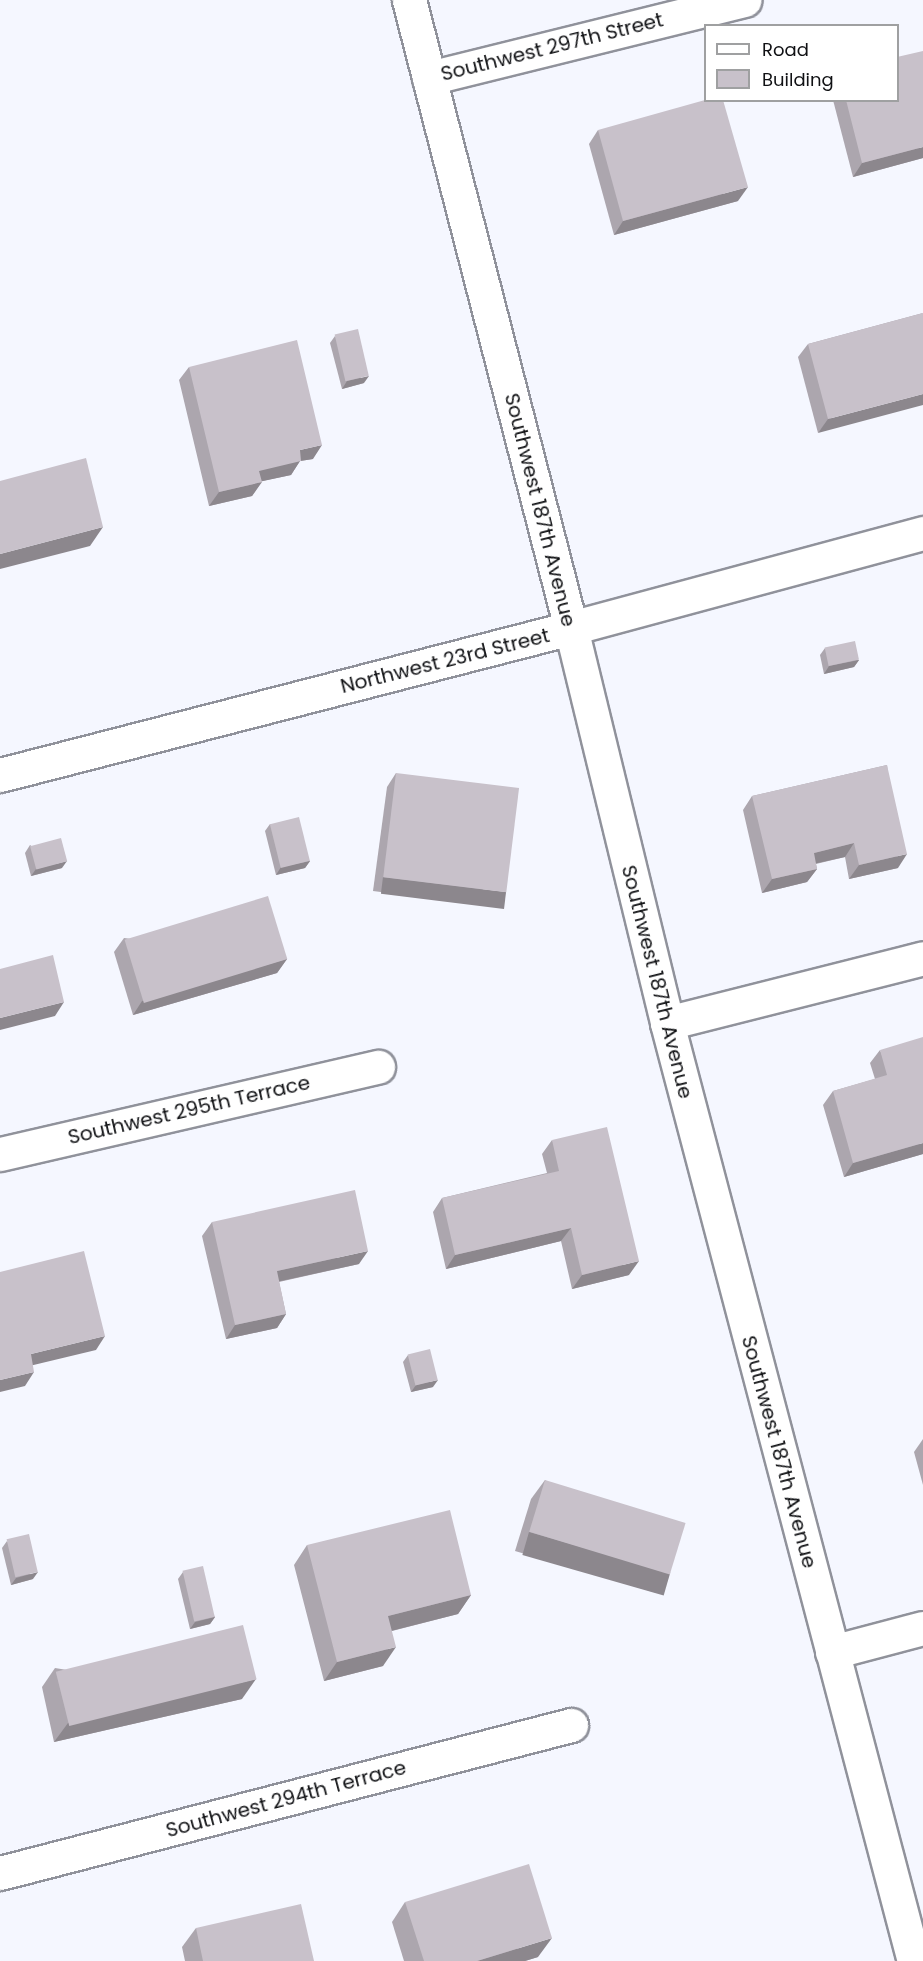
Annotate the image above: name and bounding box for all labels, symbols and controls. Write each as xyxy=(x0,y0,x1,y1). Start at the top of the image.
street label: Southwest 297th Street xyxy=(438,8,666,86)
legend xyxy=(704,24,899,102)
text: Road xyxy=(762,37,809,62)
text: Building xyxy=(762,67,834,92)
street label: Southwest 187th Avenue xyxy=(499,391,581,629)
street label: Northwest 23rd Street xyxy=(338,623,552,699)
street label: Southwest 187th Avenue xyxy=(616,863,698,1101)
street label: Southwest 295th Terrace xyxy=(66,1070,312,1150)
street label: Southwest 187th Avenue xyxy=(736,1333,822,1571)
street label: Southwest 294th Terrace xyxy=(163,1755,409,1843)

